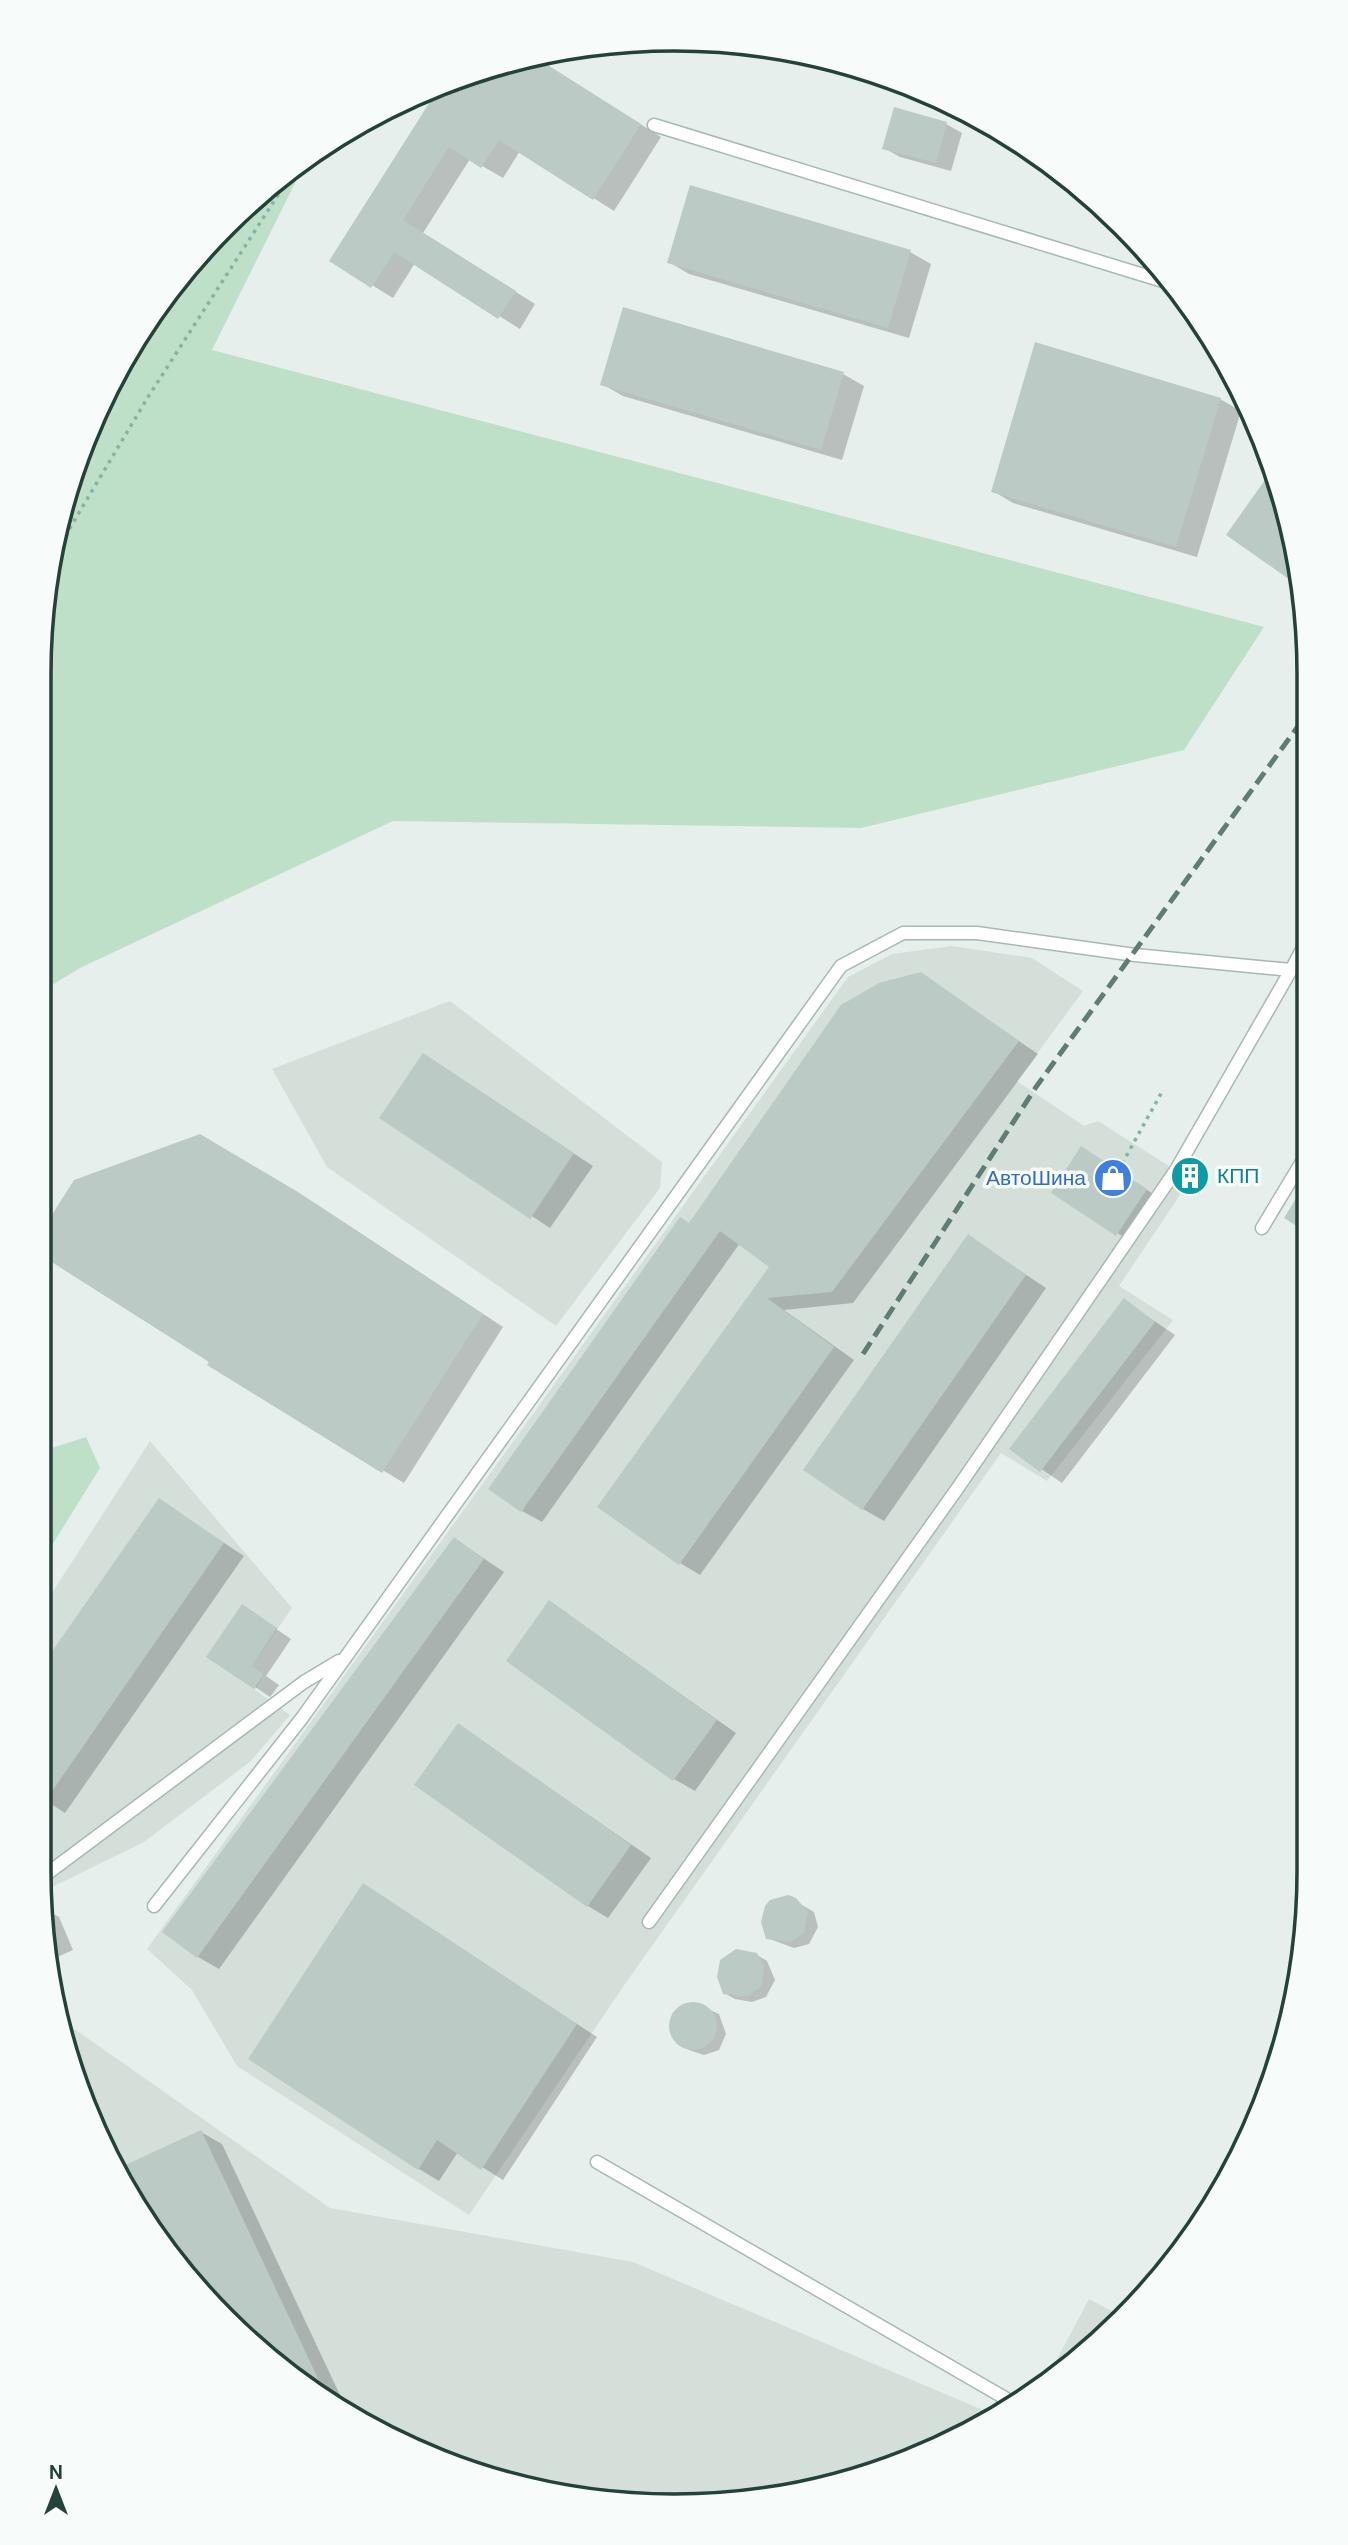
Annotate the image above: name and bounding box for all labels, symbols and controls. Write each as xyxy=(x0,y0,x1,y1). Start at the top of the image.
building icon: КПП xyxy=(1169,1155,1211,1197)
shop icon: АвтоШина xyxy=(1092,1157,1134,1199)
place label: КПП xyxy=(1217,1162,1259,1190)
place label: АвтоШина xyxy=(986,1164,1086,1192)
north arrow xyxy=(21,2454,91,2524)
text: N xyxy=(49,2460,63,2485)

